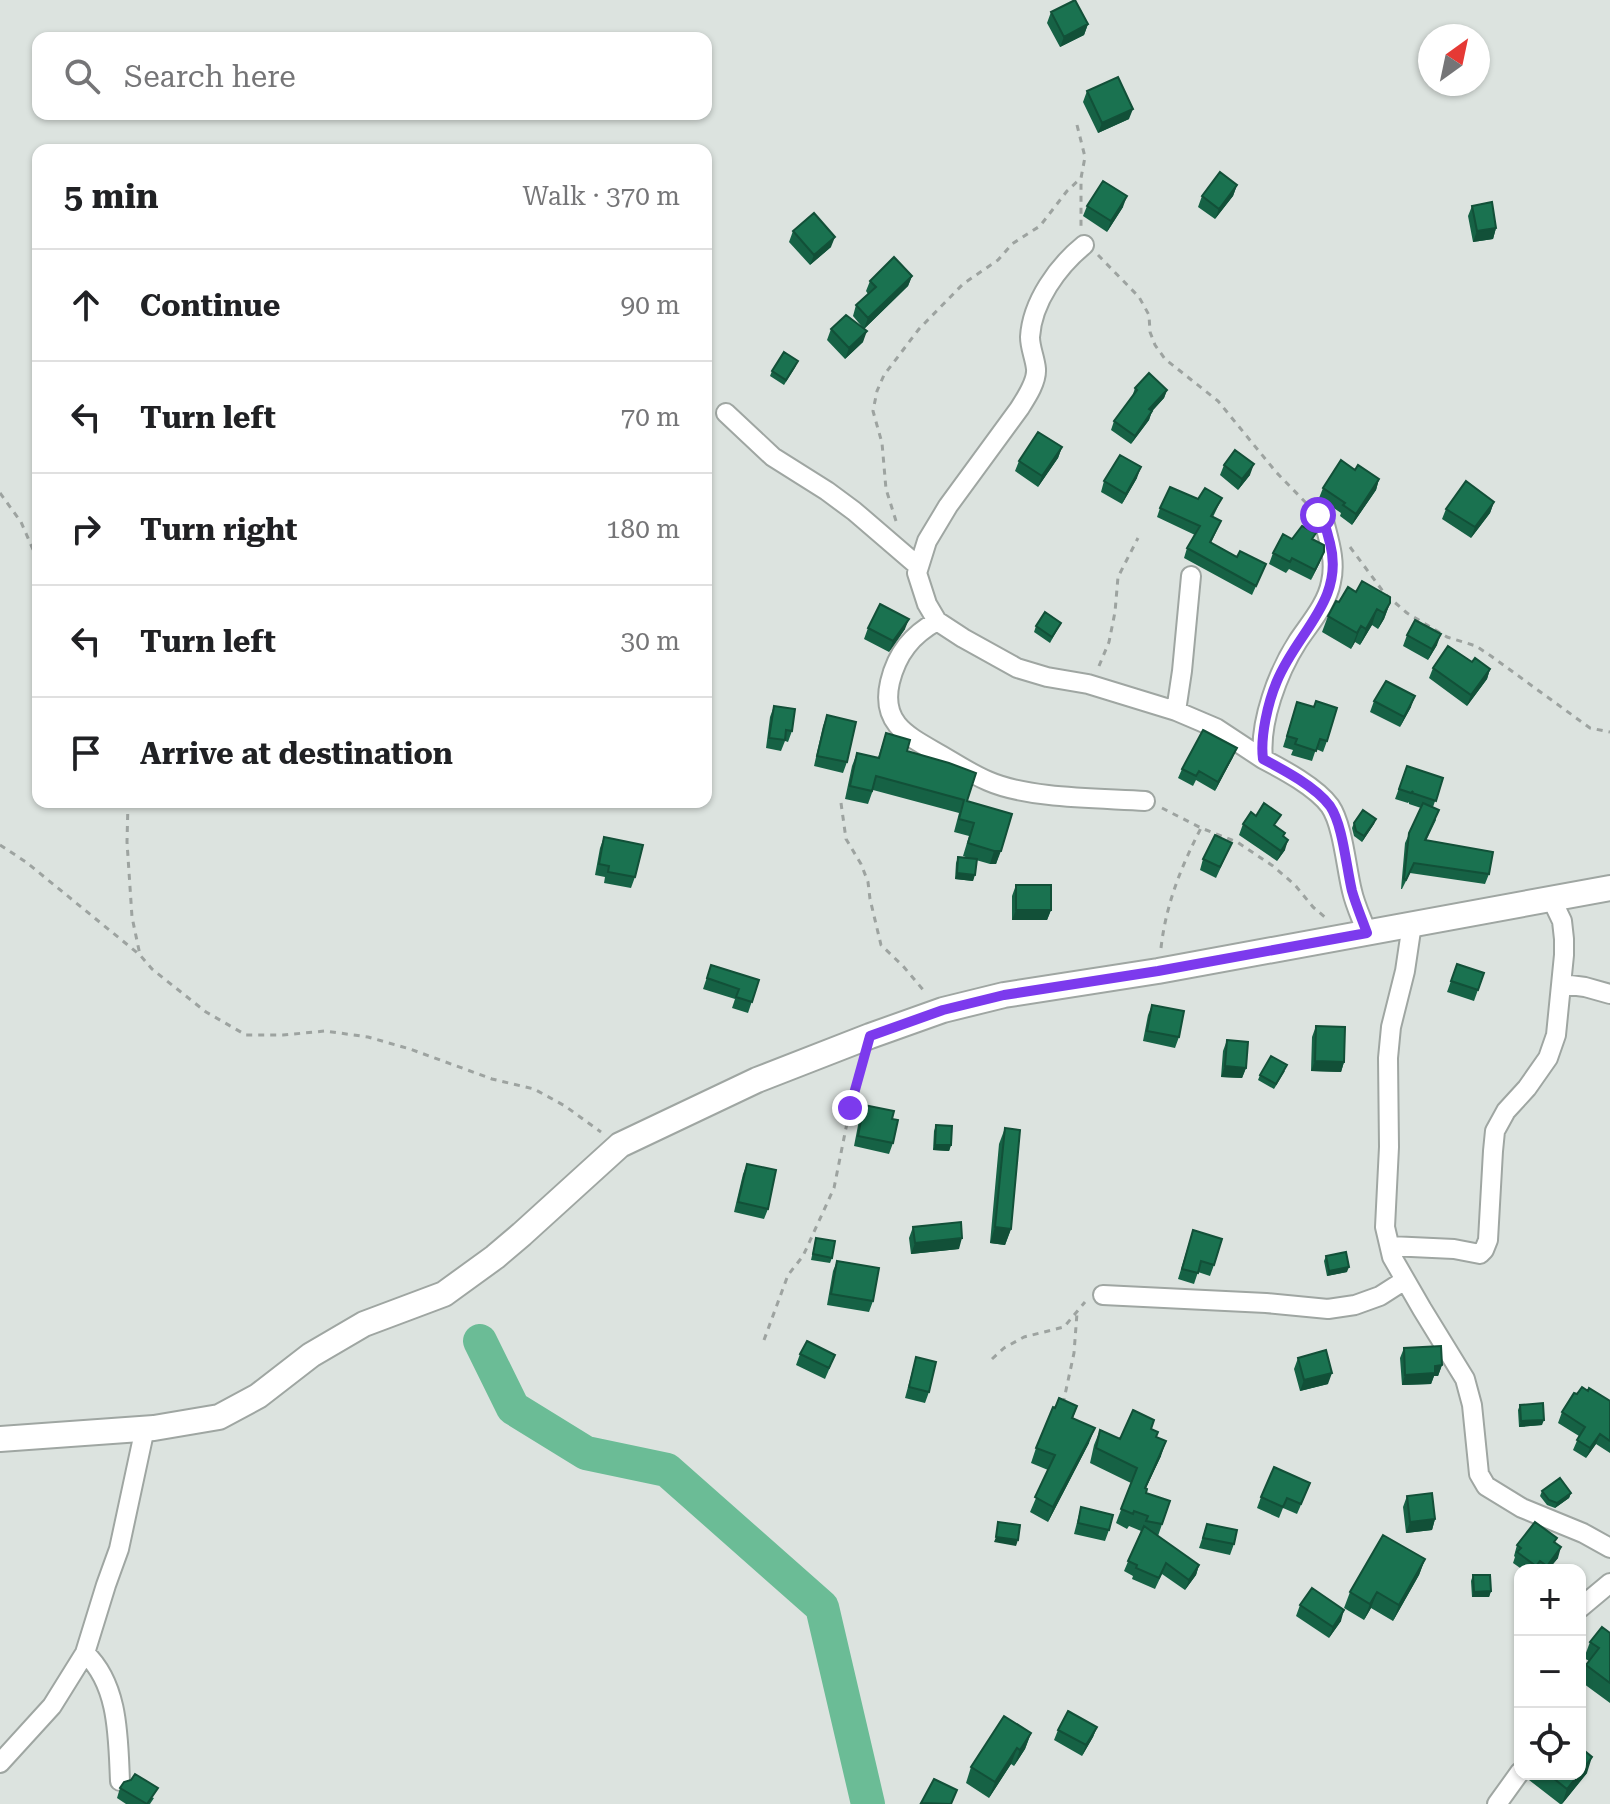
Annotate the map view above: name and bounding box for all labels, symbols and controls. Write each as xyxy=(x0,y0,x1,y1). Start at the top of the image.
north arrow xyxy=(1418,24,1490,96)
search box xyxy=(32,32,712,120)
icon: search xyxy=(60,54,104,98)
text: Search here xyxy=(124,59,296,94)
text: 5 min xyxy=(64,176,159,216)
text: Walk · 370 m xyxy=(522,181,680,211)
icon: ahead xyxy=(64,283,108,327)
text: Continue xyxy=(140,288,280,323)
text: 90 m xyxy=(621,290,680,320)
icon: left xyxy=(64,395,108,439)
text: Turn left xyxy=(140,400,276,435)
text: 70 m xyxy=(621,402,680,432)
route start xyxy=(1300,497,1336,533)
icon: right xyxy=(64,507,108,551)
text: Turn right xyxy=(140,512,297,547)
text: 180 m xyxy=(606,514,680,544)
icon: left xyxy=(64,619,108,663)
text: Turn left xyxy=(140,624,276,659)
text: 30 m xyxy=(621,626,680,656)
icon: arrive xyxy=(64,731,108,775)
text: Arrive at destination xyxy=(140,736,453,771)
route end xyxy=(832,1090,868,1126)
map controls xyxy=(1514,1564,1586,1780)
button: + xyxy=(1514,1564,1586,1636)
button: − xyxy=(1514,1636,1586,1708)
button: locate xyxy=(1514,1708,1586,1780)

